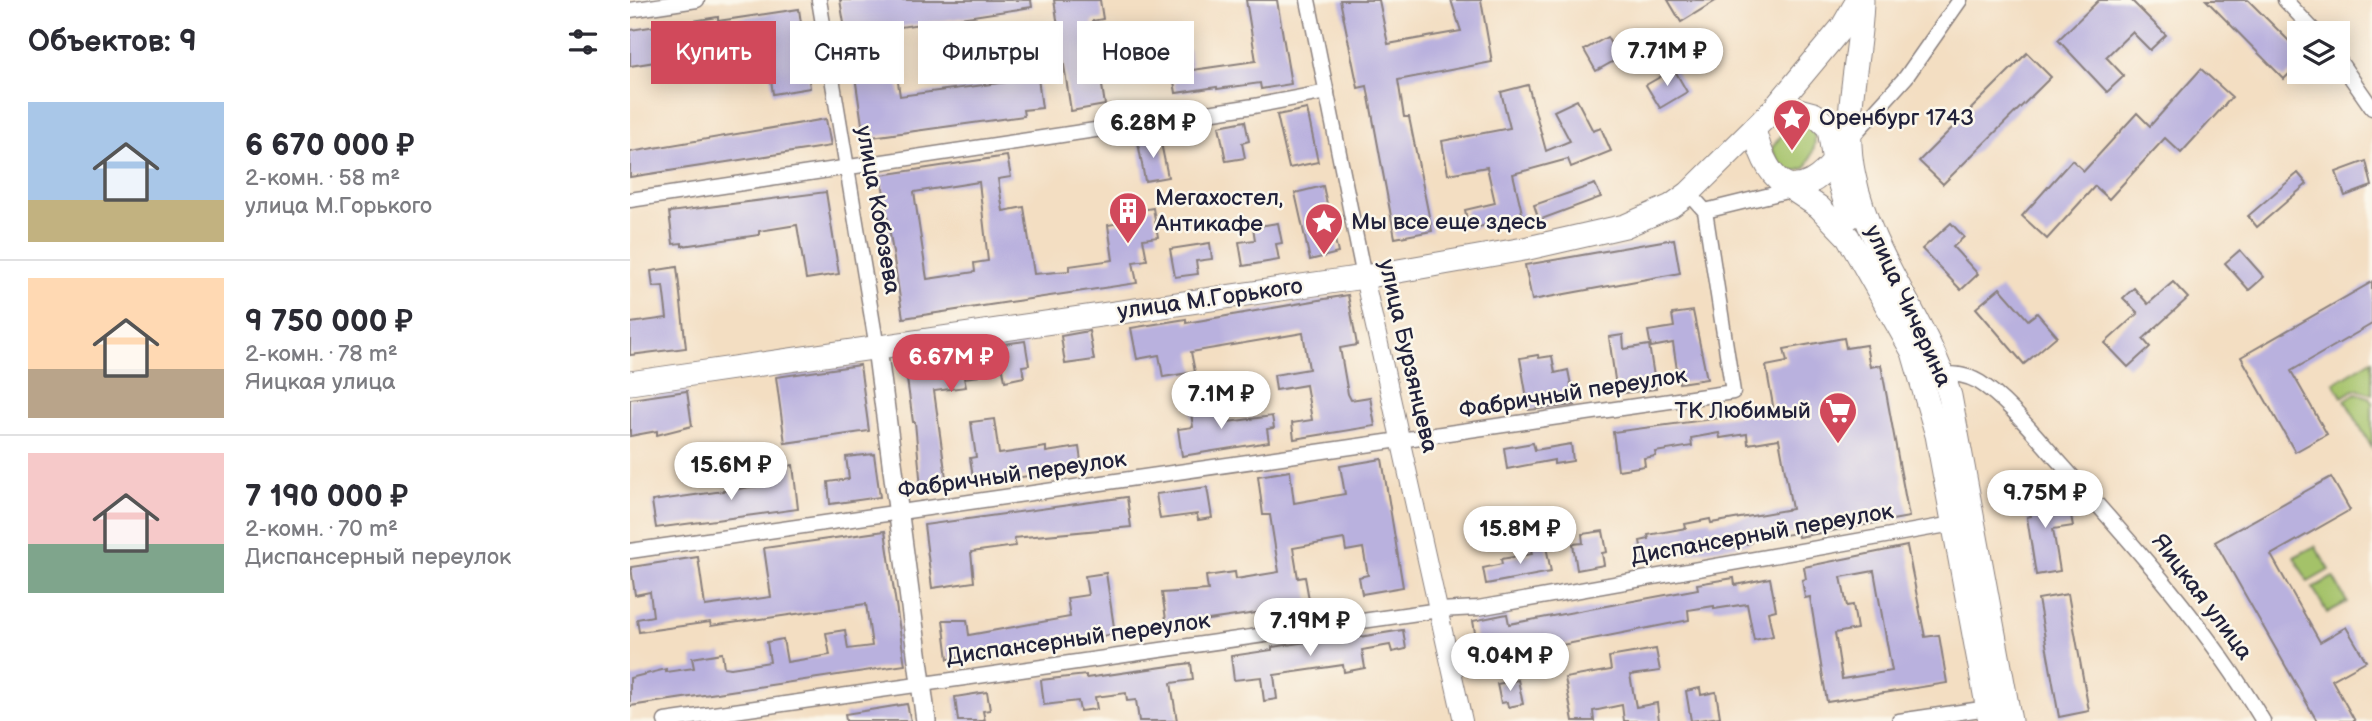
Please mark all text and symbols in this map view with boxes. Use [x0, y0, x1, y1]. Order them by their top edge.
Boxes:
chip: Купить [651, 21, 776, 84]
chip: Снять [790, 21, 904, 84]
chip: Фильтры [918, 21, 1063, 84]
chip: Новое [1077, 21, 1194, 84]
map controls [2287, 21, 2350, 84]
button: layers [2287, 21, 2350, 84]
icon: filters [564, 23, 602, 61]
text: Объектов: 9 [28, 24, 197, 60]
pin: 7.71M ₽ [1602, 28, 1732, 88]
text: 7.71M ₽ [1627, 37, 1707, 65]
place icon: Оренбург 1743 [1771, 97, 1813, 152]
pin: 6.28M ₽ [1088, 100, 1218, 160]
place label: Оренбург 1743 [1819, 104, 1974, 132]
text: 6.28M ₽ [1110, 109, 1196, 137]
street label: улица Кобозева [849, 124, 907, 297]
text: 6 670 000 ₽ [245, 128, 414, 164]
icon: home [84, 130, 168, 214]
text: 2-комн. · 58 m² [245, 164, 400, 192]
place label: Мегахостел, Антикафе [1154, 184, 1283, 238]
building icon: Мегахостел, Антикафе [1107, 190, 1149, 245]
text: улица М.Горького [245, 192, 432, 220]
place icon: Мы все еще здесь [1303, 201, 1345, 256]
place label: Мы все еще здесь [1351, 208, 1547, 236]
street label: улица Чичерина [1858, 221, 1958, 392]
street label: улица Бурзянцева [1372, 256, 1444, 456]
street label: улица М.Горького [1116, 272, 1304, 326]
text: 9 750 000 ₽ [245, 304, 413, 340]
icon: home [84, 306, 168, 390]
pin: 6.67M ₽ [886, 334, 1016, 394]
text: 2-комн. · 78 m² [245, 340, 398, 368]
text: 6.67M ₽ [908, 343, 994, 371]
street label: Фабричный переулок [1457, 361, 1690, 425]
text: Яицкая улица [245, 368, 396, 396]
pin: 7.1M ₽ [1164, 372, 1278, 431]
text: 7.1M ₽ [1188, 380, 1254, 408]
supermarket icon: ТК Любимый [1817, 390, 1859, 445]
place label: ТК Любимый [1675, 397, 1811, 425]
pin: 15.6M ₽ [666, 442, 796, 502]
street label: Фабричный переулок [896, 445, 1129, 505]
text: 15.6M ₽ [690, 451, 772, 479]
pin: 9.75M ₽ [1980, 470, 2110, 530]
text: 7 190 000 ₽ [245, 479, 408, 515]
text: 9.75M ₽ [2003, 479, 2087, 507]
icon: home [84, 481, 168, 565]
street label: Диспансерный переулок [1629, 497, 1896, 571]
pin: 15.8M ₽ [1455, 506, 1585, 566]
text: 2-комн. · 70 m² [245, 515, 398, 543]
text: 15.8M ₽ [1479, 515, 1561, 543]
street label: Яицкая улица [2146, 528, 2259, 666]
text: Диспансерный переулок [245, 543, 511, 571]
pin: 7.19M ₽ [1245, 598, 1375, 658]
street label: Диспансерный переулок [944, 607, 1212, 671]
text: 7.19M ₽ [1270, 607, 1350, 635]
pin: 9.04M ₽ [1445, 634, 1575, 693]
text: 9.04M ₽ [1467, 642, 1553, 670]

